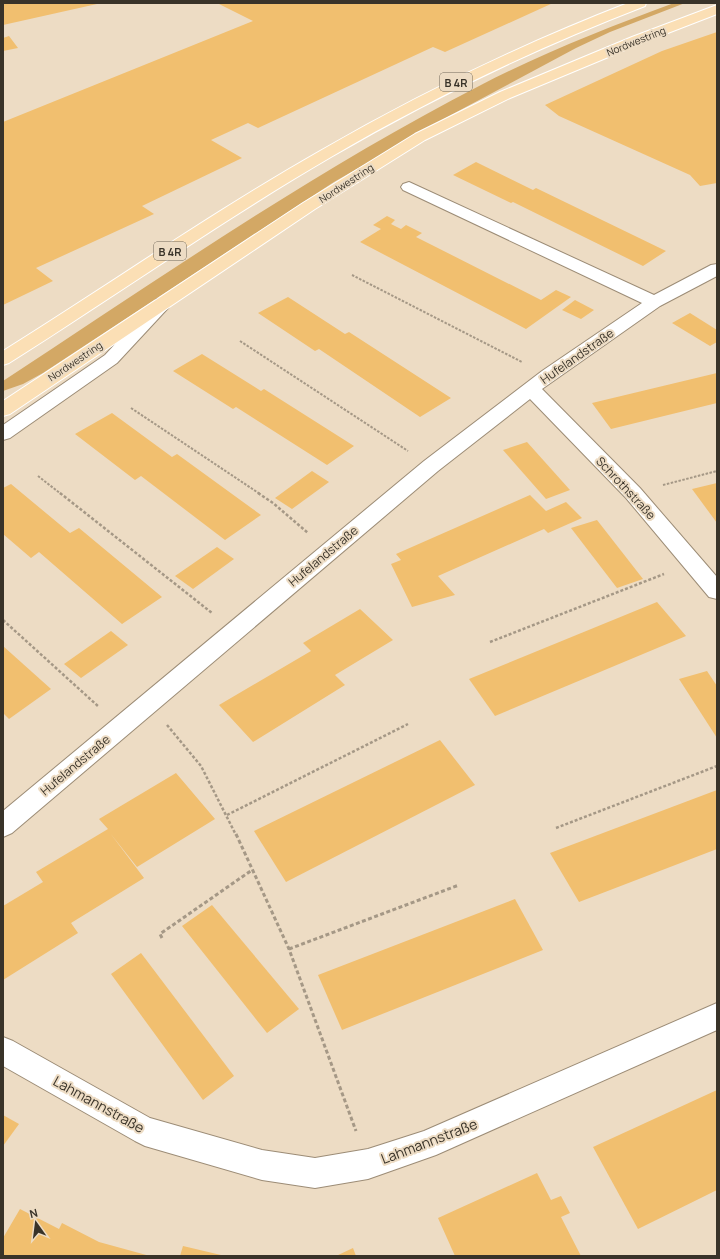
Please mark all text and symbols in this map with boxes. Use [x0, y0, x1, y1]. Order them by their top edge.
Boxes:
street label: Nordwestring [604, 23, 668, 59]
road number: B 4R [440, 73, 472, 91]
street label: Nordwestring [316, 160, 376, 206]
road number: B 4R [154, 242, 186, 260]
street label: Hufelandstraße [537, 324, 617, 388]
street label: Nordwestring [45, 338, 105, 384]
street label: Schrothstraße [592, 453, 660, 523]
street label: Hufelandstraße [285, 522, 361, 590]
street label: Hufelandstraße [37, 731, 113, 799]
street label: Lahmannstraße [50, 1071, 148, 1137]
street label: Lahmannstraße [378, 1114, 480, 1168]
north arrow [16, 1203, 56, 1243]
text: N [28, 1205, 39, 1221]

